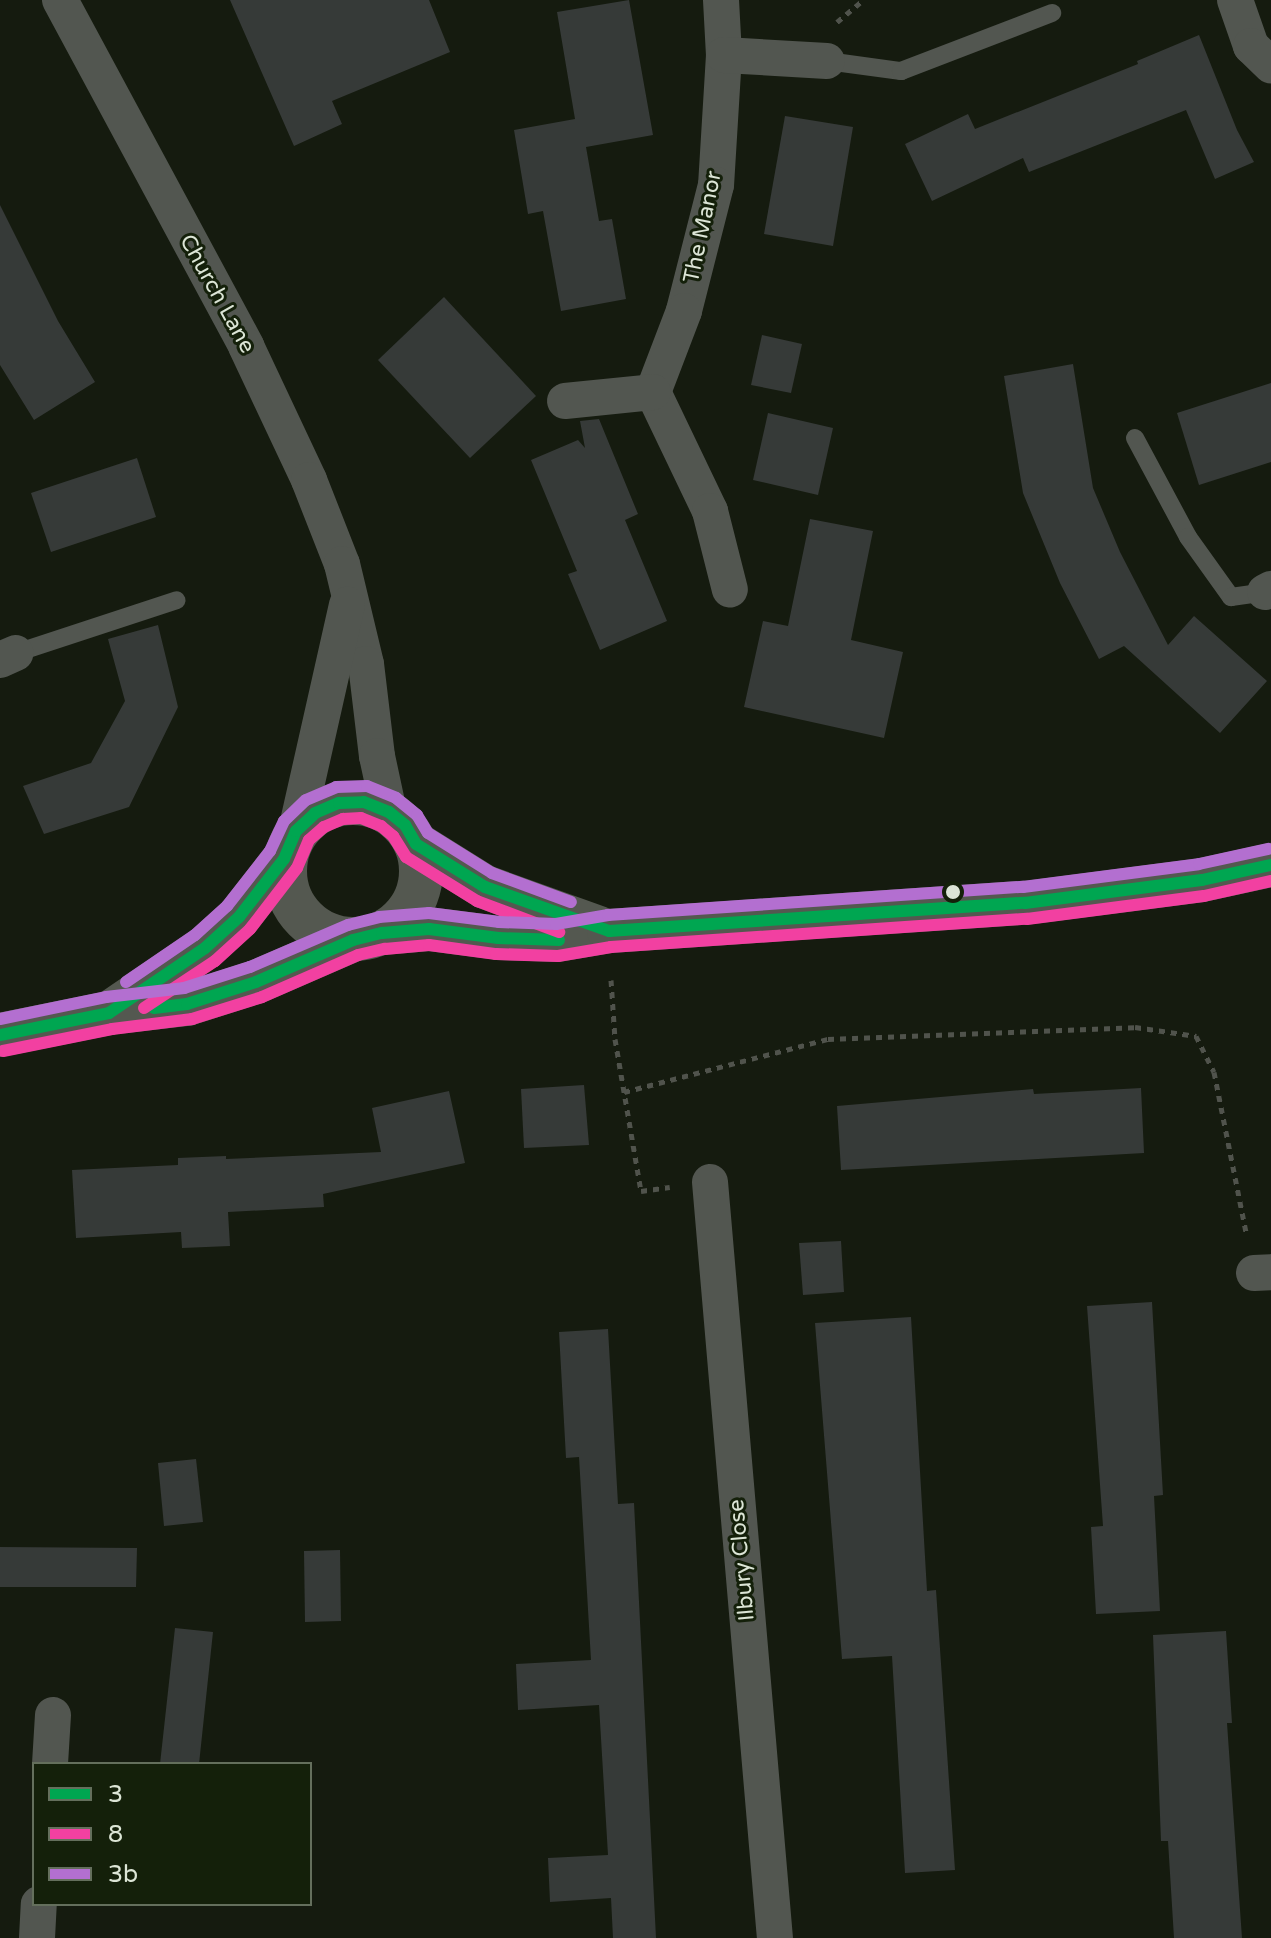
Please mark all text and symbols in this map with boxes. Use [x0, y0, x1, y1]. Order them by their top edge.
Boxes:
street label: The Manor [678, 169, 728, 285]
street label: Church Lane [174, 230, 260, 358]
unlabelled marker [945, 884, 961, 900]
street label: Ilbury Close [724, 1498, 760, 1622]
legend [32, 1762, 312, 1906]
text: 3 [108, 1780, 123, 1809]
text: 8 [108, 1820, 123, 1849]
text: 3b [108, 1860, 138, 1889]

